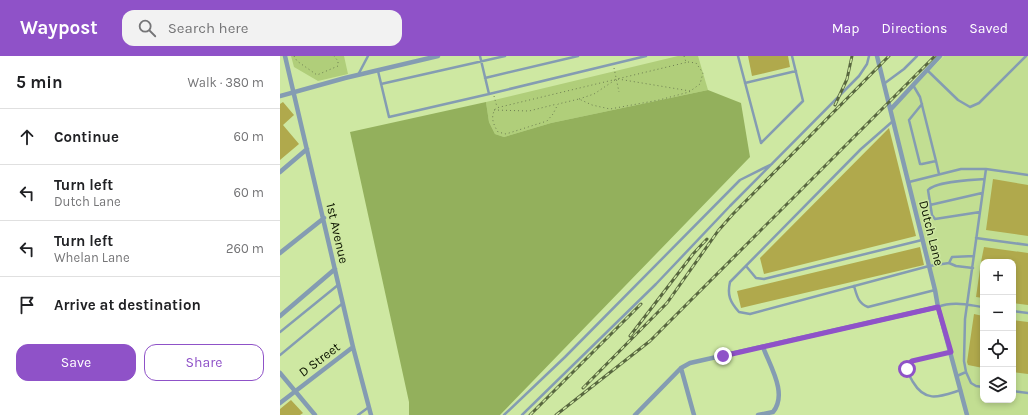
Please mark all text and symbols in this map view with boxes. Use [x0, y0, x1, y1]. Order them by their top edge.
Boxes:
search box [122, 10, 402, 46]
text: Waypost [20, 17, 98, 39]
icon: search [136, 17, 158, 39]
text: Search here [168, 19, 248, 37]
text: Map [832, 20, 860, 37]
text: Directions [882, 20, 947, 37]
text: Saved [969, 20, 1008, 37]
text: 5 min [16, 72, 63, 92]
text: Walk · 380 m [188, 75, 264, 90]
icon: ahead [16, 126, 38, 148]
text: Continue [54, 128, 119, 146]
text: 60 m [234, 129, 264, 144]
text: Turn left [54, 176, 113, 194]
icon: left [16, 182, 38, 204]
text: 60 m [234, 185, 264, 200]
text: Dutch Lane [54, 194, 121, 209]
street label: Dutch Lane [916, 199, 947, 268]
street label: 1st Avenue [323, 201, 352, 265]
text: Turn left [54, 232, 113, 250]
icon: left [16, 238, 38, 260]
text: 260 m [226, 241, 264, 256]
text: Whelan Lane [54, 250, 130, 265]
map controls [980, 259, 1016, 403]
button: + [980, 259, 1016, 295]
icon: arrive [16, 294, 38, 316]
button: − [980, 295, 1016, 331]
text: Arrive at destination [54, 296, 201, 314]
button: locate [980, 331, 1016, 367]
street label: D Street [296, 339, 343, 380]
button: Save [16, 344, 136, 381]
button: Share [144, 344, 264, 381]
route end [714, 347, 732, 365]
route start [898, 360, 916, 378]
button: layers [980, 367, 1016, 403]

